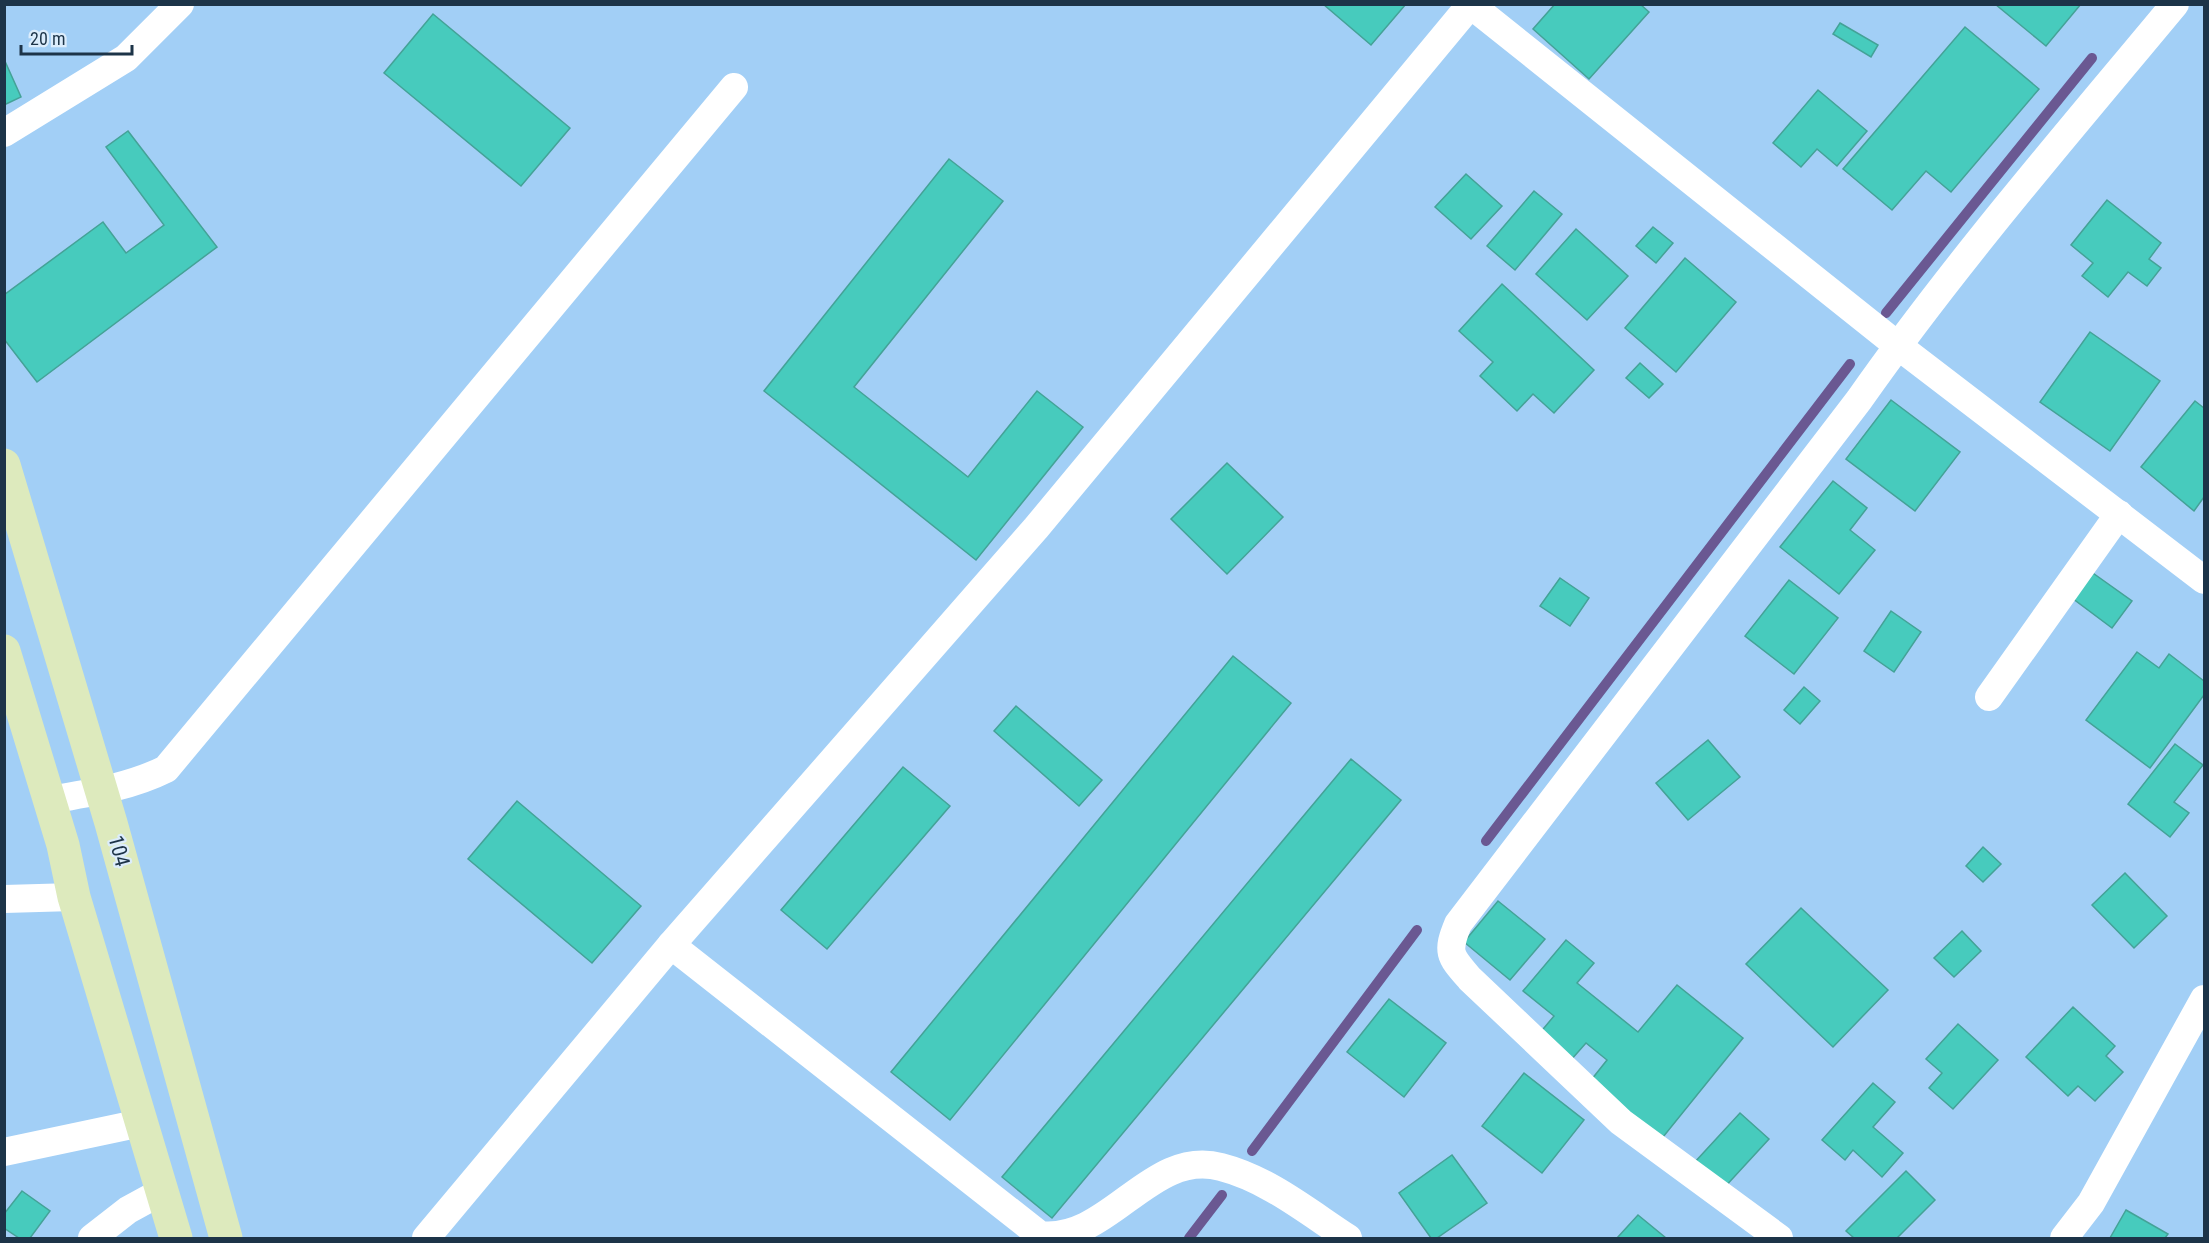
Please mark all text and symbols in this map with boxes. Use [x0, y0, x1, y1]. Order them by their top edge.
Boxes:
scale bar [21, 18, 132, 56]
text: 20 m [30, 28, 65, 49]
street label: 104 [103, 833, 135, 869]

